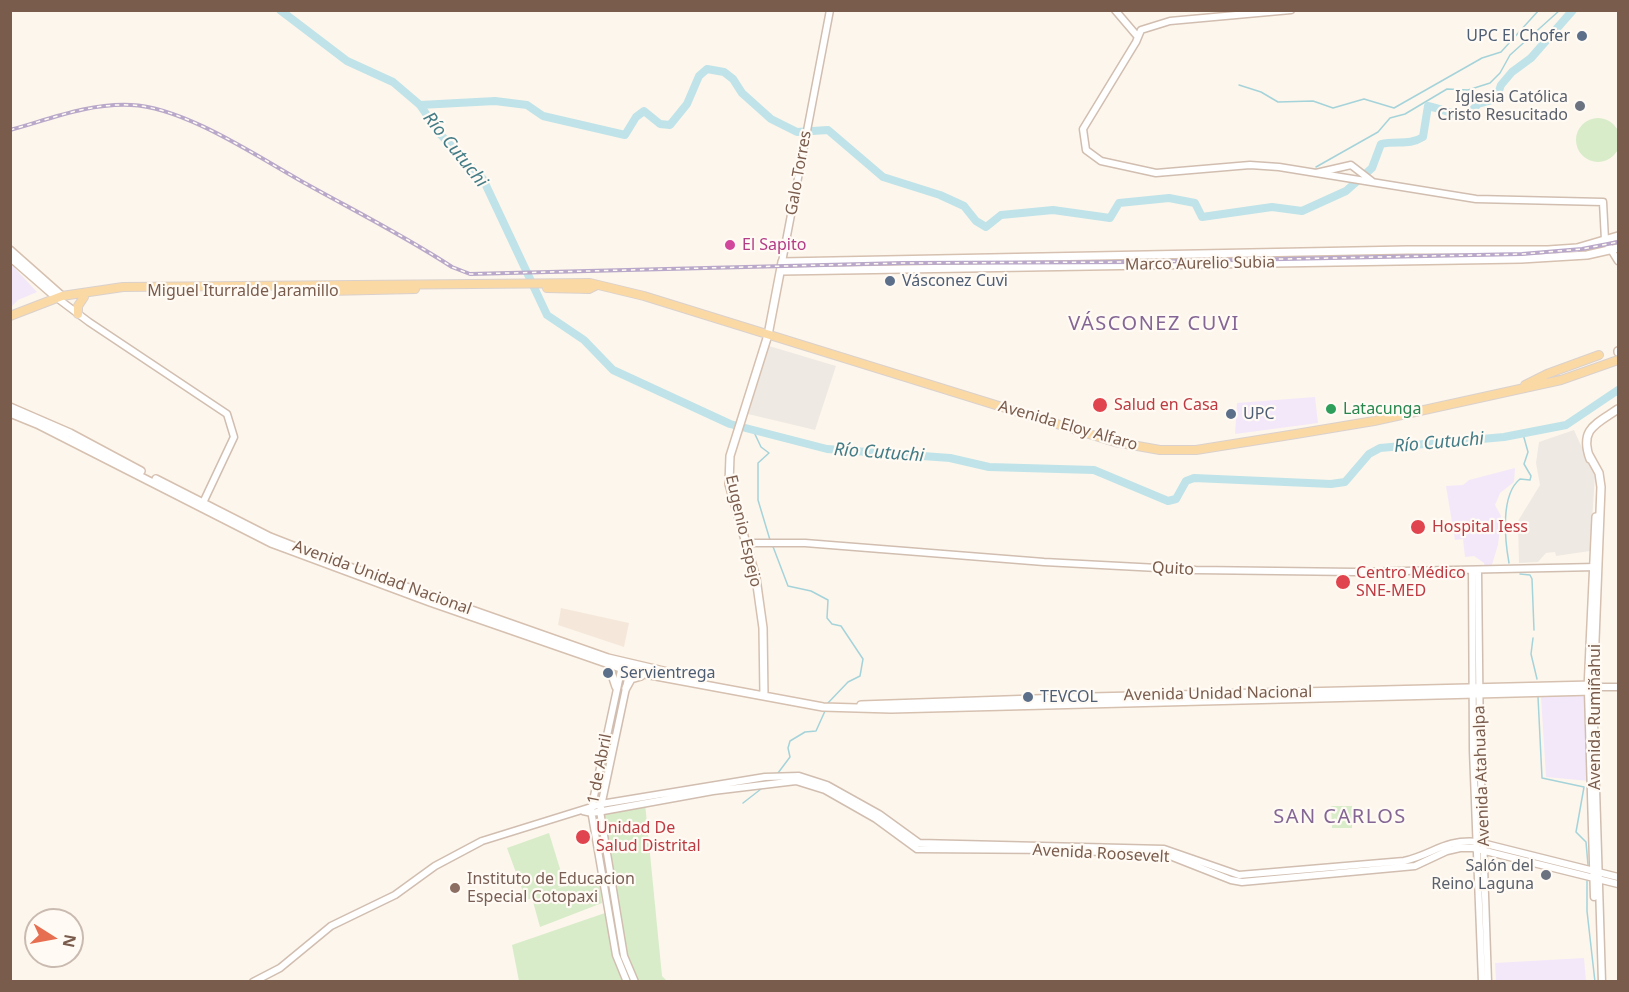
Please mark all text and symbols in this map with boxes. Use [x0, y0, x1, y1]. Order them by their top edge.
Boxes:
place label: UPC El Chofer [1466, 26, 1570, 46]
marker: UPC El Chofer [1575, 29, 1589, 43]
place label: Iglesia Católica Cristo Resucitado [1437, 87, 1568, 125]
marker: Iglesia Católica Cristo Resucitado [1573, 99, 1587, 113]
water label: Río Cutuchi [418, 108, 492, 192]
street label: Galo Torres [782, 129, 816, 217]
place label: El Sapito [742, 235, 806, 255]
marker: El Sapito [723, 238, 737, 252]
street label: Marco Aurelio Subia [1125, 253, 1275, 275]
place label: Vásconez Cuvi [902, 271, 1008, 291]
marker: Vásconez Cuvi [883, 274, 897, 288]
street label: Miguel Iturralde Jaramillo [147, 281, 339, 301]
district label: VÁSCONEZ CUVI [1068, 312, 1240, 336]
place label: Salud en Casa [1114, 395, 1219, 415]
marker: Salud en Casa [1091, 396, 1109, 414]
street label: Avenida Eloy Alfaro [996, 397, 1140, 455]
place label: Latacunga [1343, 399, 1421, 419]
marker: Latacunga [1324, 402, 1338, 416]
place label: UPC [1243, 404, 1274, 424]
marker: UPC [1224, 407, 1238, 421]
water label: Río Cutuchi [1393, 428, 1485, 458]
water label: Río Cutuchi [833, 439, 925, 467]
street label: Eugenio Espejo [721, 473, 765, 589]
place label: Hospital Iess [1432, 517, 1528, 537]
marker: Hospital Iess [1409, 518, 1427, 536]
street label: Avenida Unidad Nacional [290, 537, 474, 619]
street label: Quito [1152, 558, 1194, 580]
place label: Centro Médico SNE-MED [1356, 563, 1466, 601]
marker: Centro Médico SNE-MED [1334, 573, 1352, 591]
street label: Avenida Rumiñahui [1585, 644, 1605, 790]
place label: Servientrega [620, 663, 715, 683]
marker: Servientrega [601, 666, 615, 680]
street label: Avenida Unidad Nacional [1124, 683, 1312, 705]
place label: TEVCOL [1040, 687, 1098, 707]
marker: TEVCOL [1021, 690, 1035, 704]
street label: Avenida Atahualpa [1470, 705, 1494, 847]
street label: 1 de Abril [584, 732, 616, 806]
district label: SAN CARLOS [1273, 805, 1407, 829]
place label: Unidad De Salud Distrital [596, 818, 701, 856]
marker: Unidad De Salud Distrital [574, 828, 592, 846]
street label: Avenida Roosevelt [1032, 841, 1170, 867]
place label: Salón del Reino Laguna [1431, 856, 1534, 894]
marker: Salón del Reino Laguna [1539, 868, 1553, 882]
place label: Instituto de Educacion Especial Cotopaxi [467, 869, 635, 907]
marker: Instituto de Educacion Especial Cotopaxi [448, 881, 462, 895]
north arrow [24, 908, 84, 968]
text: N [58, 933, 82, 950]

